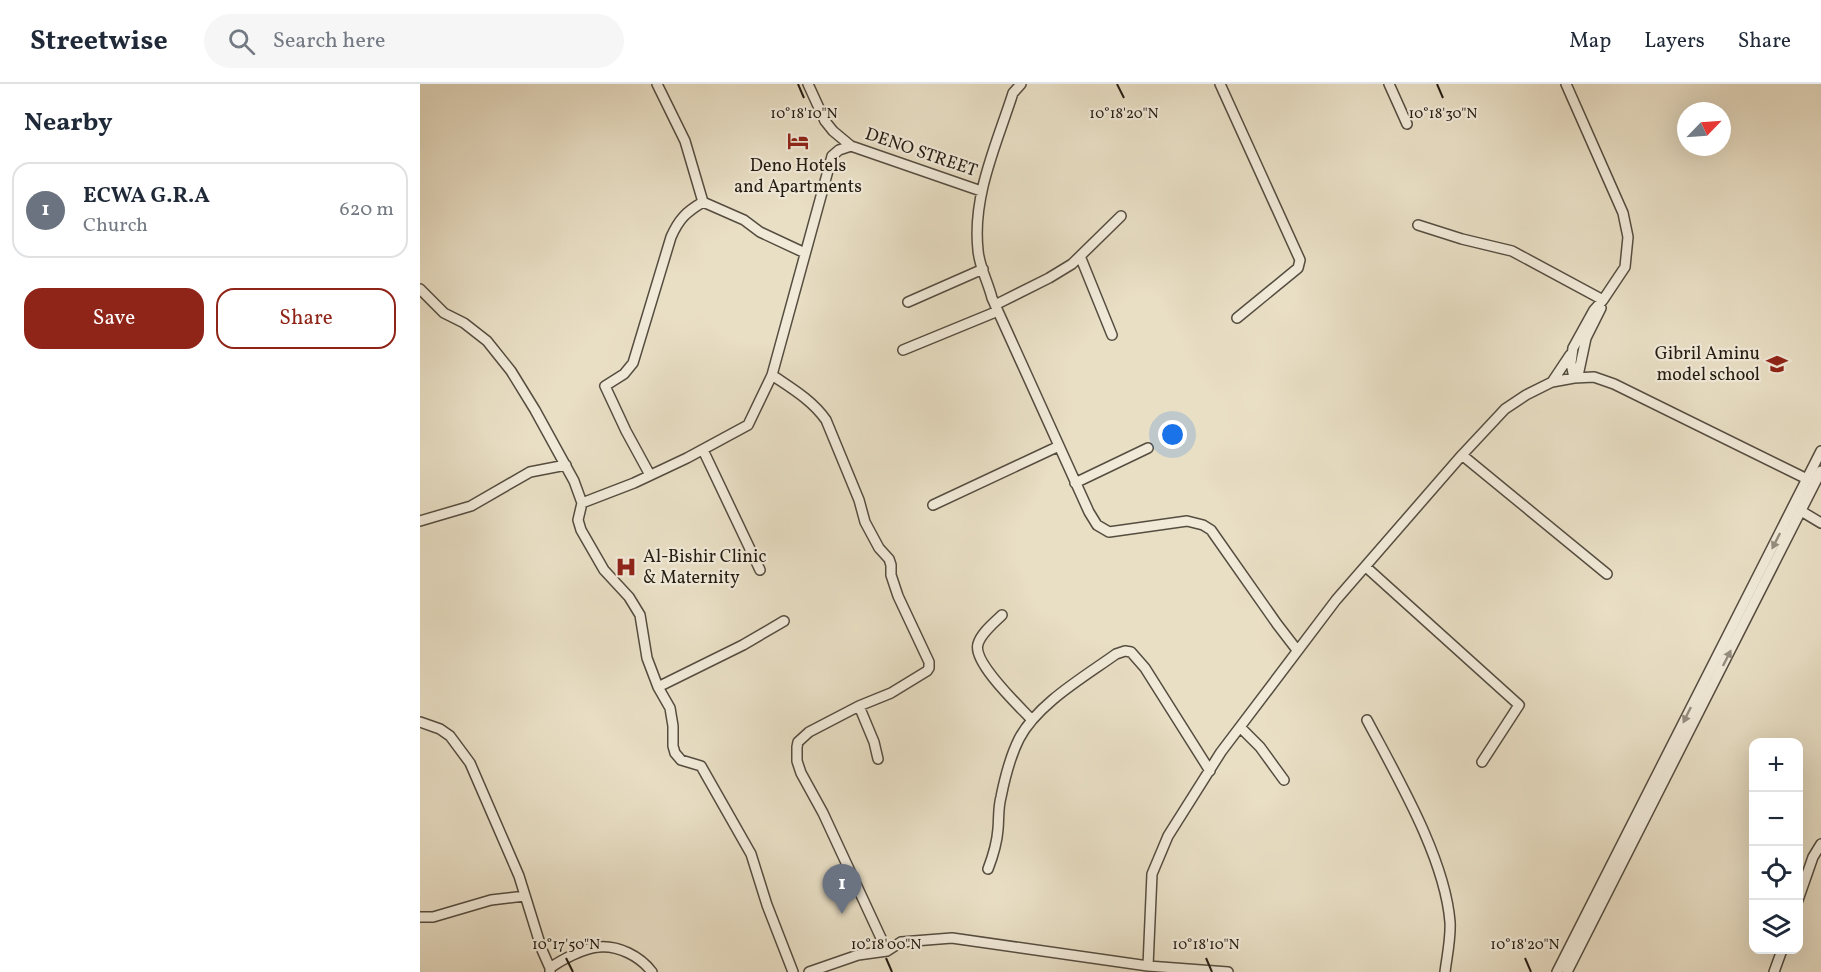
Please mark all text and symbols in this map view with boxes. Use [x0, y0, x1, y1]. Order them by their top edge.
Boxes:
search box [204, 14, 624, 68]
text: Streetwise [30, 22, 168, 61]
icon: search [225, 25, 258, 58]
text: Search here [273, 26, 385, 57]
text: Map [1569, 27, 1611, 56]
text: Layers [1644, 27, 1705, 56]
text: Share [1738, 27, 1791, 56]
north arrow [1677, 102, 1731, 156]
text: 10°18'10"N [770, 104, 838, 125]
text: 10°18'20"N [1089, 104, 1159, 125]
text: 10°18'30"N [1409, 104, 1477, 125]
text: Nearby [24, 105, 113, 141]
street label: DENO STREET [861, 122, 981, 184]
hotel icon: Deno Hotels and Apartments [786, 129, 810, 153]
place label: Deno Hotels and Apartments [734, 154, 862, 200]
text: ECWA G.R.A [83, 181, 210, 212]
text: 1 [41, 196, 50, 224]
text: 620 m [340, 196, 394, 224]
text: Church [83, 212, 148, 240]
button: Save [24, 288, 204, 349]
button: Share [216, 288, 396, 349]
place label: Gibril Aminu model school [1655, 342, 1760, 388]
school or university icon: Gibril Aminu model school [1765, 352, 1789, 376]
your location [1158, 420, 1187, 449]
one-way arrow [1771, 533, 1781, 550]
place label: Al-Bishir Clinic & Maternity [643, 545, 766, 591]
hospital icon: Al-Bishir Clinic & Maternity [614, 555, 638, 579]
one-way arrow [1722, 649, 1731, 666]
one-way arrow [1682, 706, 1692, 723]
map controls [1749, 738, 1803, 954]
button: + [1749, 738, 1803, 792]
button: − [1749, 792, 1803, 846]
button: locate [1749, 846, 1803, 900]
pin: 1 [822, 864, 862, 914]
button: layers [1749, 900, 1803, 954]
text: 10°17'50"N [532, 935, 600, 956]
text: 10°18'00"N [851, 935, 921, 956]
text: 10°18'10"N [1172, 935, 1240, 956]
text: 10°18'20"N [1490, 935, 1560, 956]

